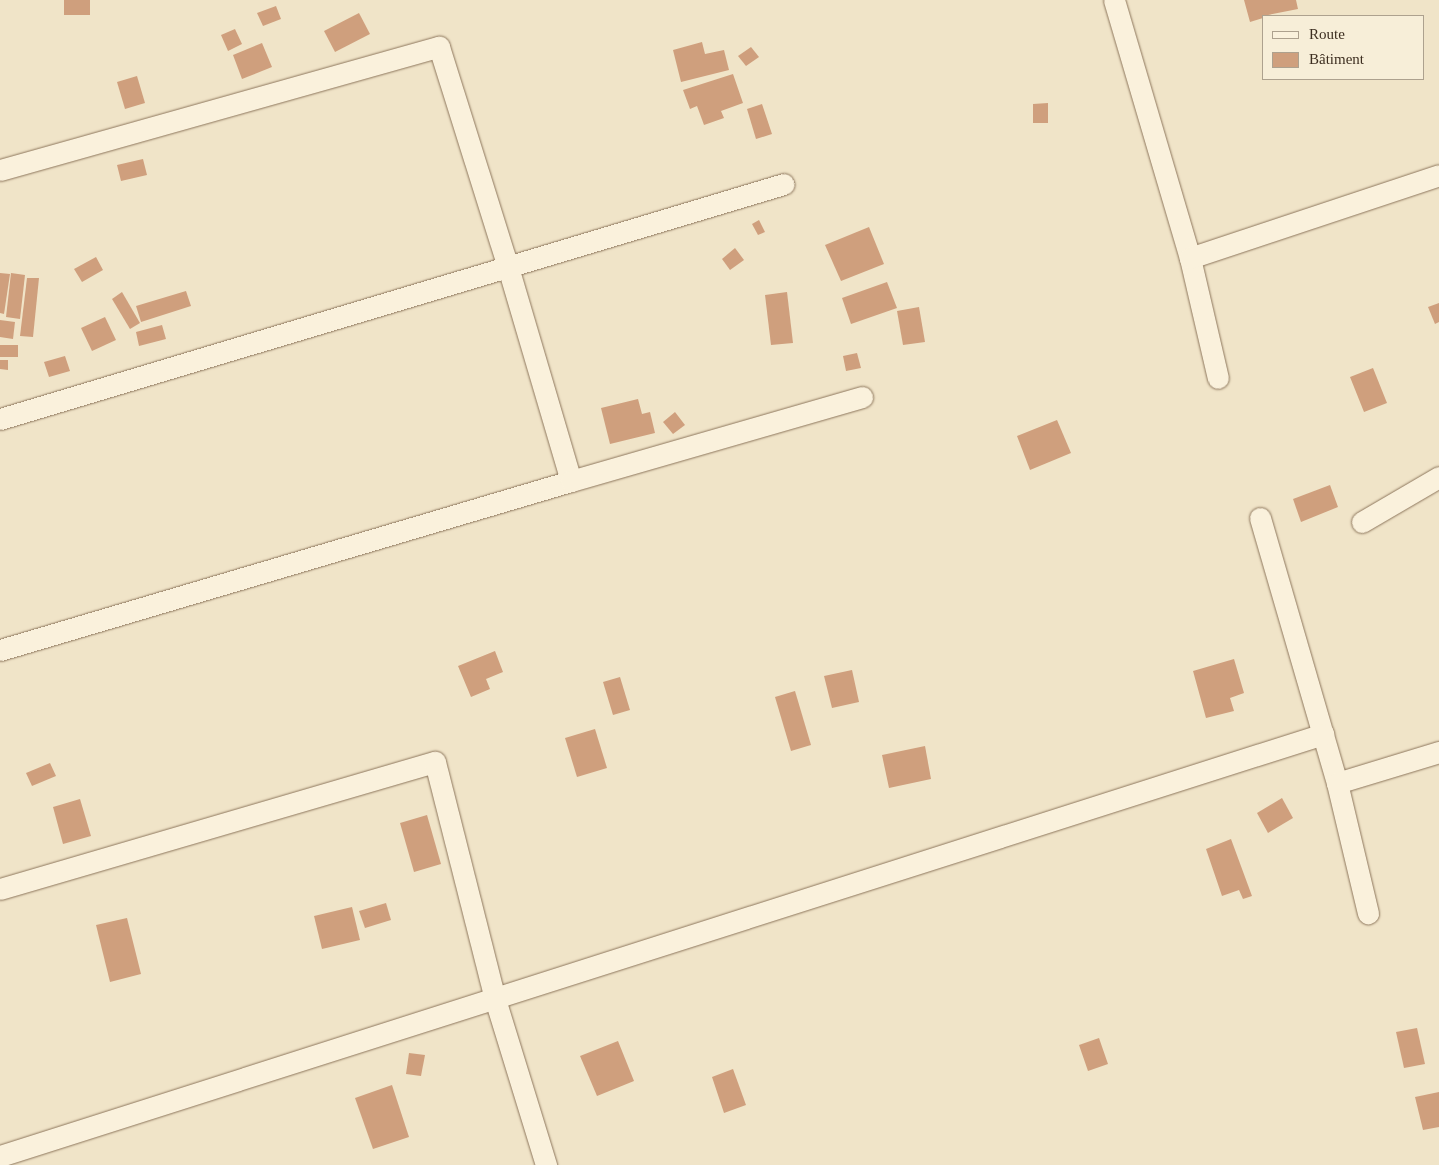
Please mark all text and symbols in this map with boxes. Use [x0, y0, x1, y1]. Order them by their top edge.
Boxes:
legend [1262, 15, 1424, 80]
text: Route [1309, 26, 1345, 42]
text: Bâtiment [1309, 51, 1364, 67]

